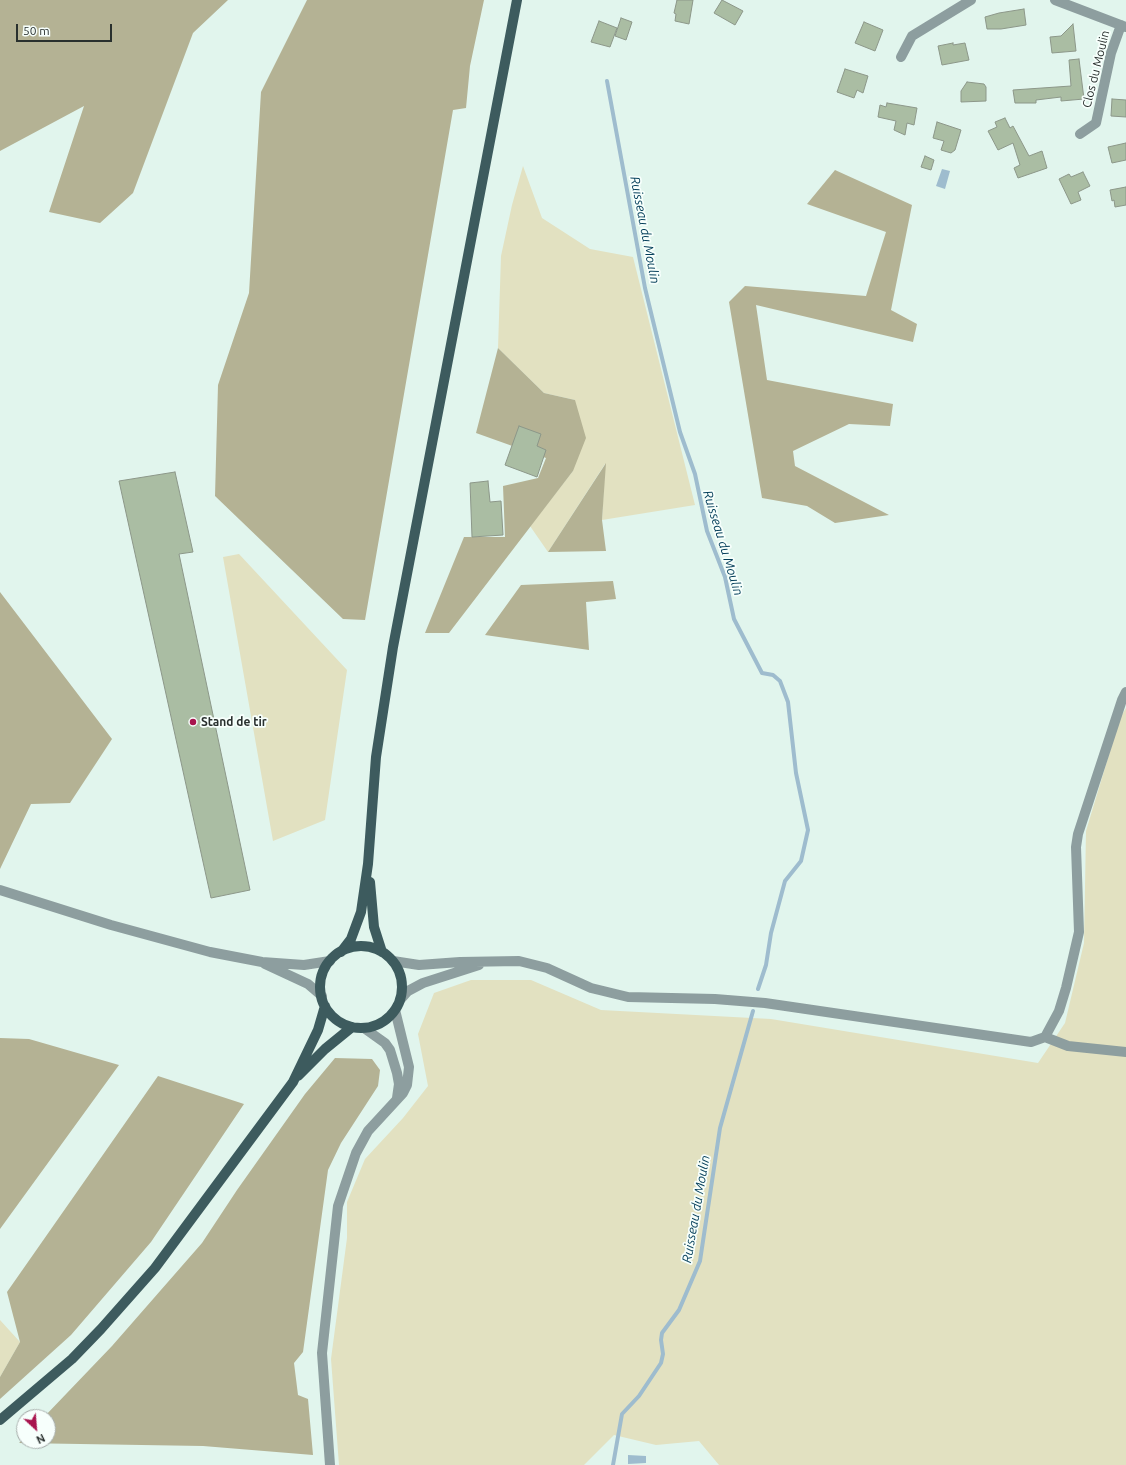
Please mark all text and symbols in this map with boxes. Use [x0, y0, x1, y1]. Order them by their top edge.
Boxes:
scale bar [18, 16, 114, 42]
text: 50 m [23, 24, 50, 37]
street label: Clos du Moulin [1079, 29, 1113, 109]
water label: Ruisseau du Moulin [627, 175, 663, 285]
water label: Ruisseau du Moulin [700, 489, 746, 597]
place label: Stand de tir [201, 715, 267, 729]
marker: Stand de tir [188, 717, 198, 727]
water label: Ruisseau du Moulin [679, 1154, 713, 1264]
north arrow [16, 1409, 56, 1449]
text: N [34, 1432, 47, 1446]

